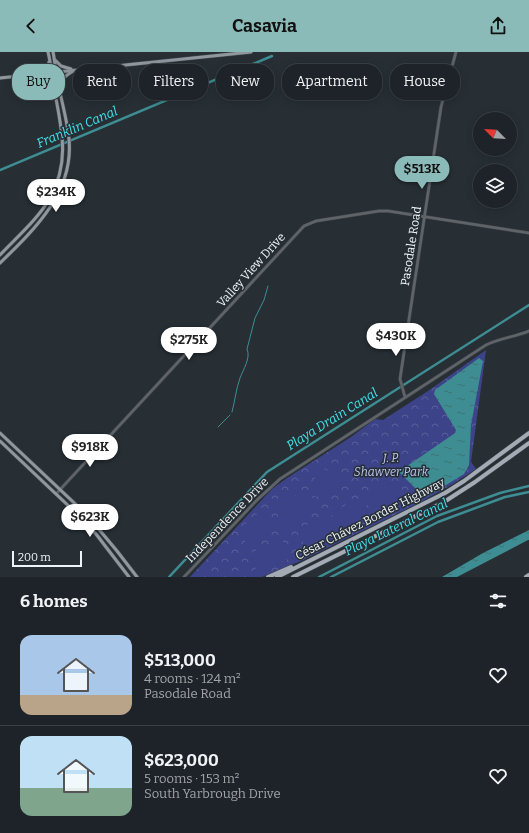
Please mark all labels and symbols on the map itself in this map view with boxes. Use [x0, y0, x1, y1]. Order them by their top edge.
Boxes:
water label: Franklin Canal [34, 103, 120, 151]
north arrow [473, 112, 517, 156]
pin: $513K [394, 156, 450, 190]
pin: $234K [28, 179, 84, 213]
street label: Pasodale Road [398, 205, 424, 287]
street label: Valley View Drive [214, 230, 288, 310]
pin: $430K [368, 323, 424, 357]
pin: $275K [161, 327, 217, 361]
water label: Playa Drain Canal [284, 385, 381, 453]
pin: $918K [62, 434, 118, 468]
park label: J. P. Shawver Park [354, 451, 429, 479]
street label: Independence Drive [183, 475, 271, 565]
street label: César Chávez Border Highway [293, 475, 448, 563]
water label: Playa Lateral Canal [342, 495, 450, 558]
pin: $623K [62, 504, 118, 538]
scale bar [12, 549, 82, 568]

